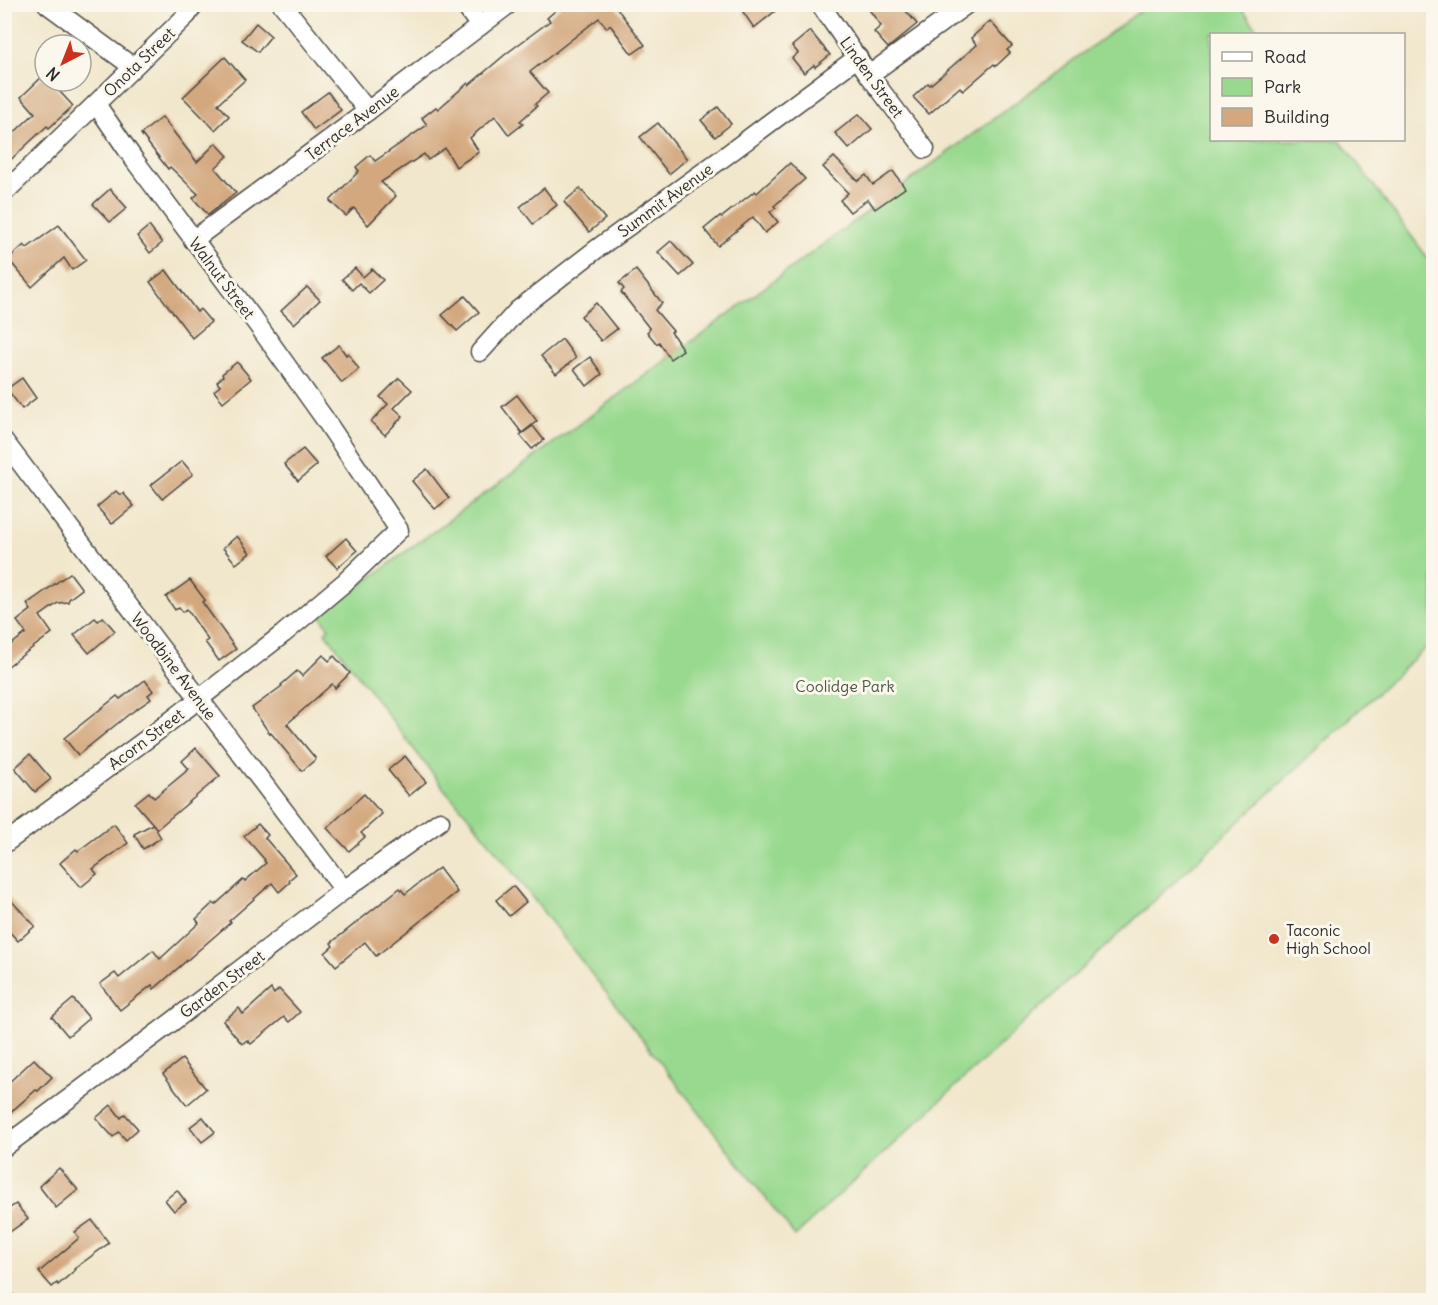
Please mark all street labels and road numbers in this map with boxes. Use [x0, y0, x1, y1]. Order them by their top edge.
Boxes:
street label: Onota Street [99, 23, 179, 101]
street label: Linden Street [836, 33, 908, 122]
street label: Terrace Avenue [301, 81, 403, 165]
street label: Summit Avenue [614, 159, 716, 241]
street label: Walnut Street [185, 233, 260, 323]
street label: Woodbine Avenue [127, 608, 221, 724]
street label: Acorn Street [104, 704, 188, 774]
street label: Garden Street [176, 945, 269, 1022]

